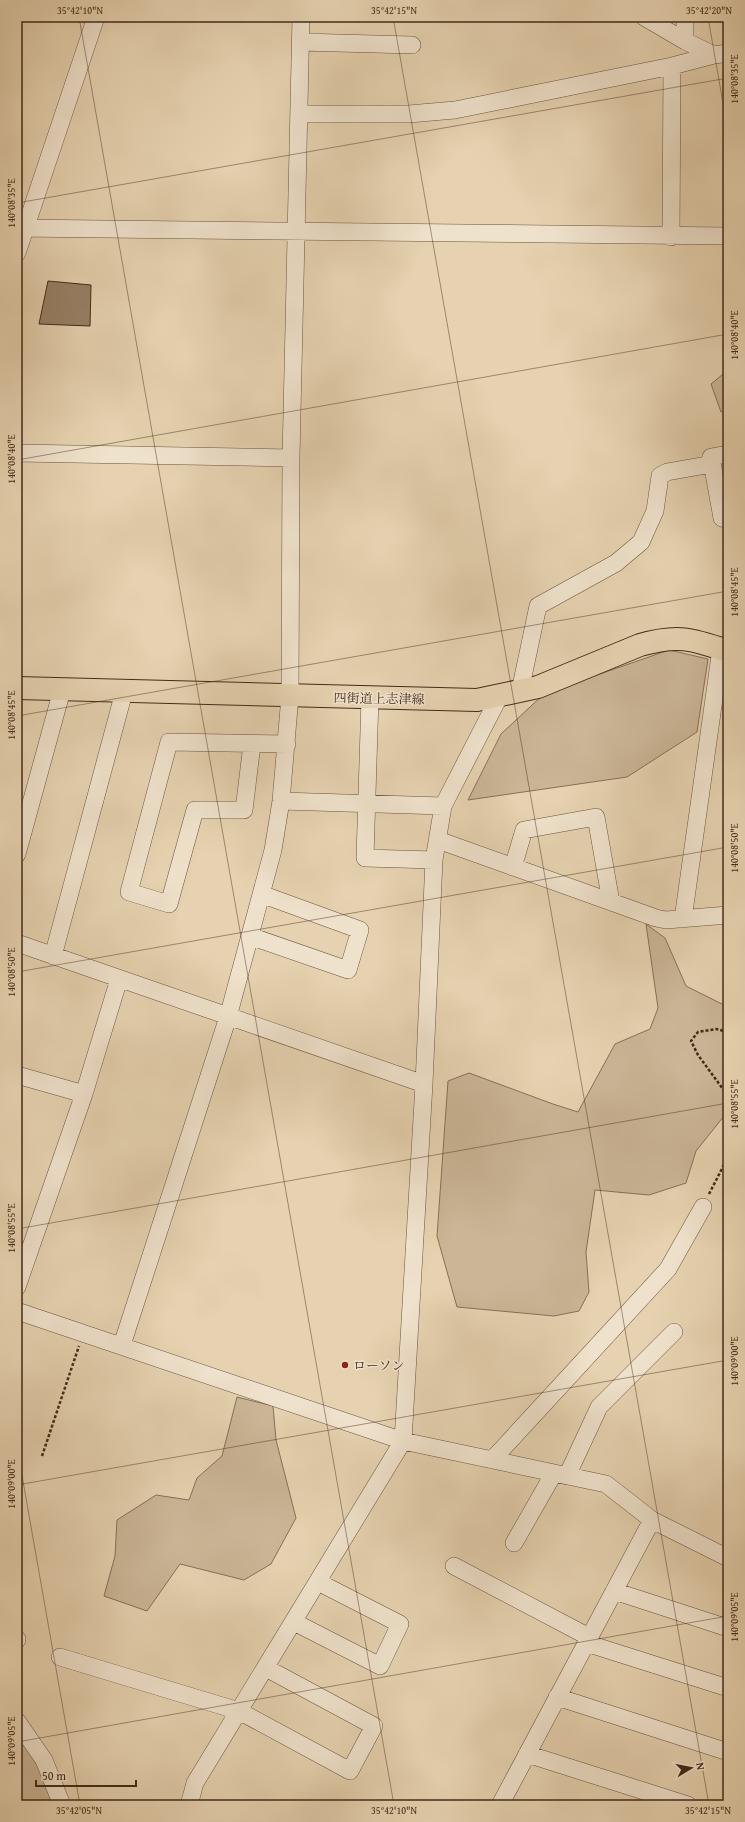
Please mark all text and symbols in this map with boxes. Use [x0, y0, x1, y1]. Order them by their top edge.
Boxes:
text: 35°42'10"N [57, 3, 103, 18]
text: 35°42'15"N [371, 3, 417, 18]
text: 35°42'20"N [686, 3, 732, 18]
text: 140°08'35"E [727, 54, 742, 104]
text: 140°08'35"E [4, 178, 19, 228]
text: 140°08'40"E [727, 310, 742, 360]
text: 140°08'40"E [4, 434, 19, 484]
text: 140°08'45"E [727, 567, 742, 617]
street label: 四街道上志津線 [333, 688, 425, 709]
text: 140°08'45"E [4, 690, 19, 740]
text: 140°08'50"E [727, 823, 742, 873]
text: 140°08'50"E [4, 947, 19, 997]
text: 140°08'55"E [727, 1079, 742, 1129]
text: 140°08'55"E [4, 1203, 19, 1253]
text: 140°09'00"E [727, 1336, 742, 1386]
place label: ローソン [353, 1356, 404, 1375]
marker: ローソン [340, 1360, 350, 1370]
text: 140°09'00"E [4, 1459, 19, 1509]
text: 140°09'05"E [727, 1592, 742, 1642]
text: 140°09'05"E [4, 1716, 19, 1766]
north arrow [671, 1748, 711, 1788]
text: N [692, 1761, 709, 1772]
scale bar [36, 1762, 136, 1788]
text: 50 m [42, 1767, 66, 1784]
text: 35°42'05"N [56, 1803, 102, 1818]
text: 35°42'10"N [371, 1803, 417, 1818]
text: 35°42'15"N [685, 1803, 731, 1818]

